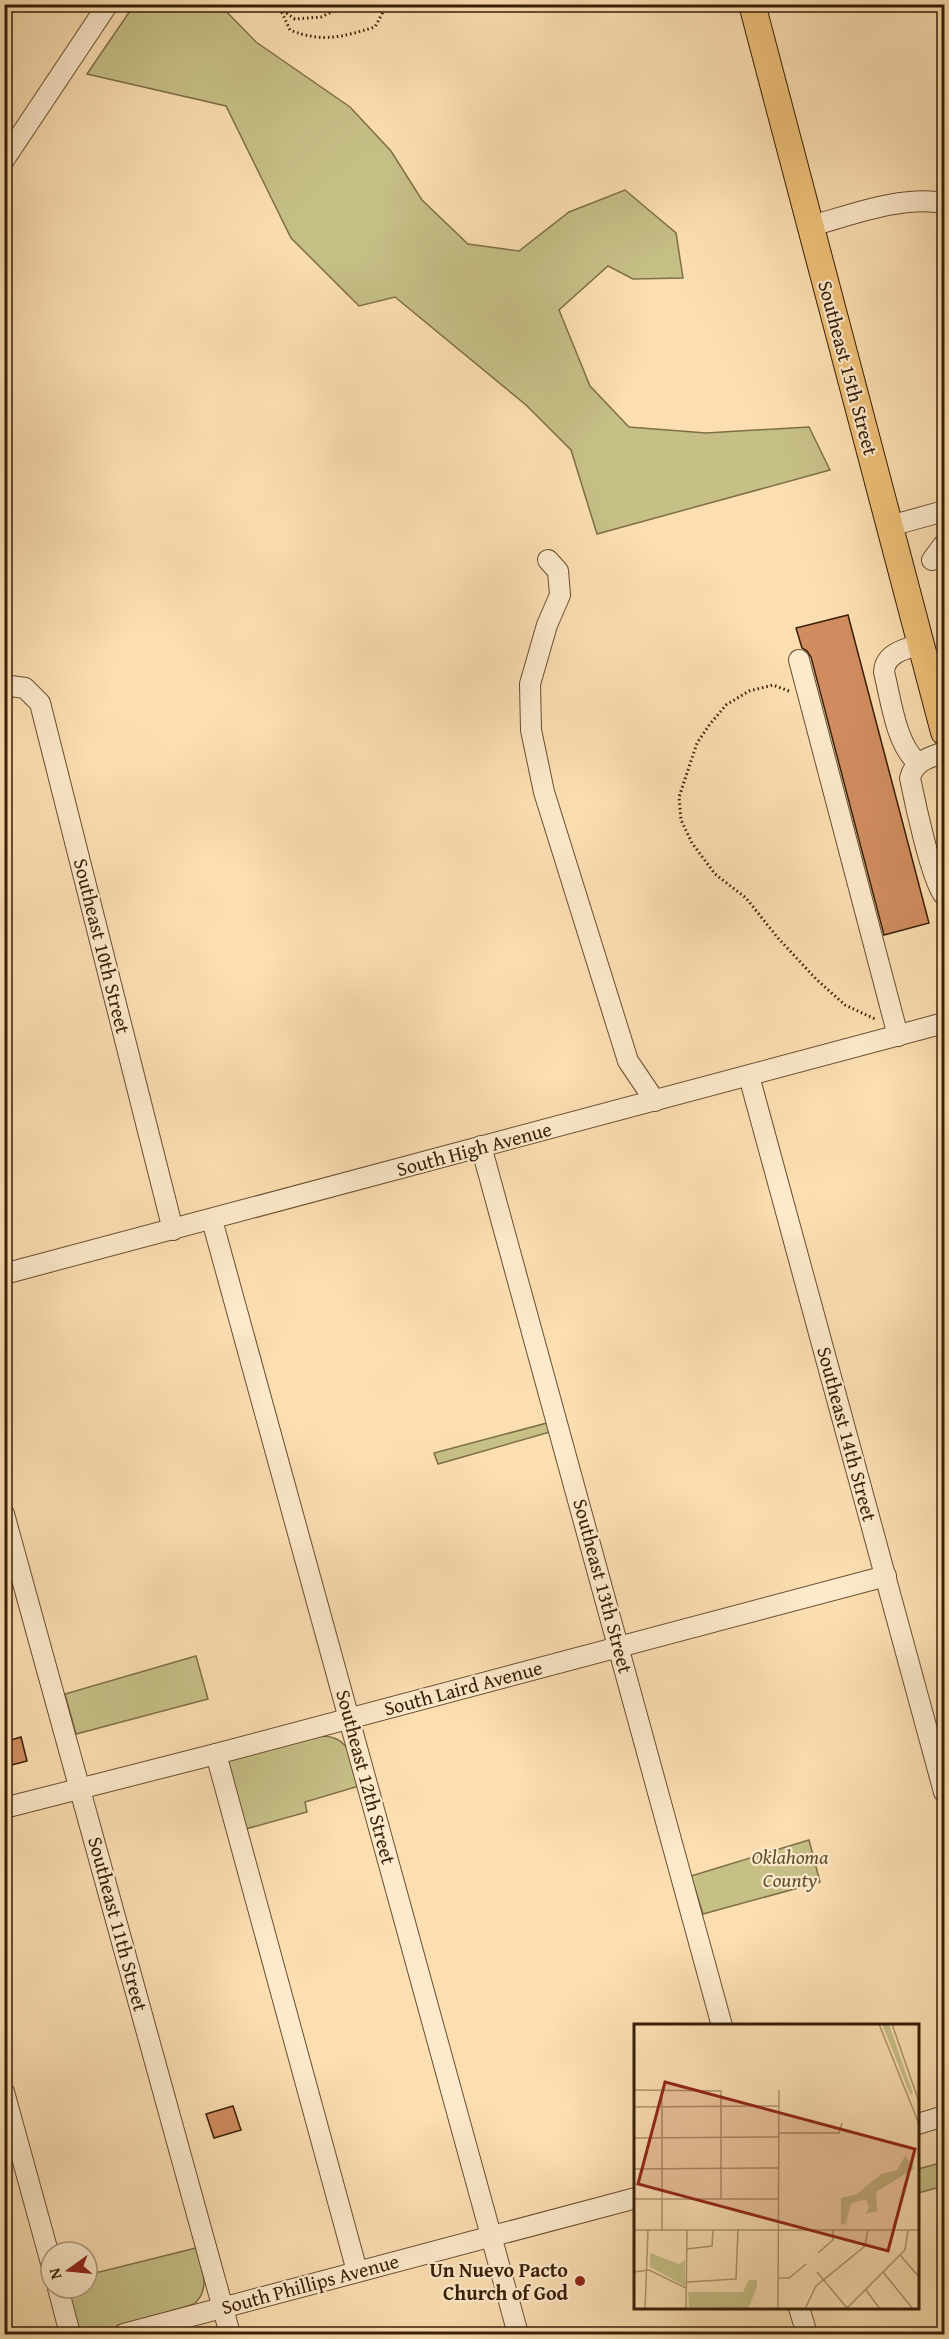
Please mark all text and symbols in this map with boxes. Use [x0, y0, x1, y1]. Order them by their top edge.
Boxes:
street label: Southeast 15th Street [811, 277, 886, 458]
street label: Southeast 10th Street [67, 855, 138, 1037]
street label: South High Avenue [393, 1114, 555, 1183]
street label: Southeast 14th Street [810, 1343, 885, 1524]
street label: Southeast 13th Street [566, 1495, 641, 1676]
street label: South Laird Avenue [380, 1652, 545, 1723]
street label: Southeast 12th Street [329, 1686, 404, 1867]
street label: Southeast 11th Street [81, 1833, 156, 2014]
park label: Oklahoma County [752, 1842, 829, 1894]
inset map [634, 2024, 919, 2309]
north arrow [39, 2240, 99, 2300]
street label: South Phillips Avenue [218, 2246, 402, 2321]
place label: Un Nuevo Pacto Church of God [429, 2255, 569, 2307]
text: N [41, 2265, 67, 2282]
marker: Un Nuevo Pacto Church of God [573, 2274, 587, 2288]

